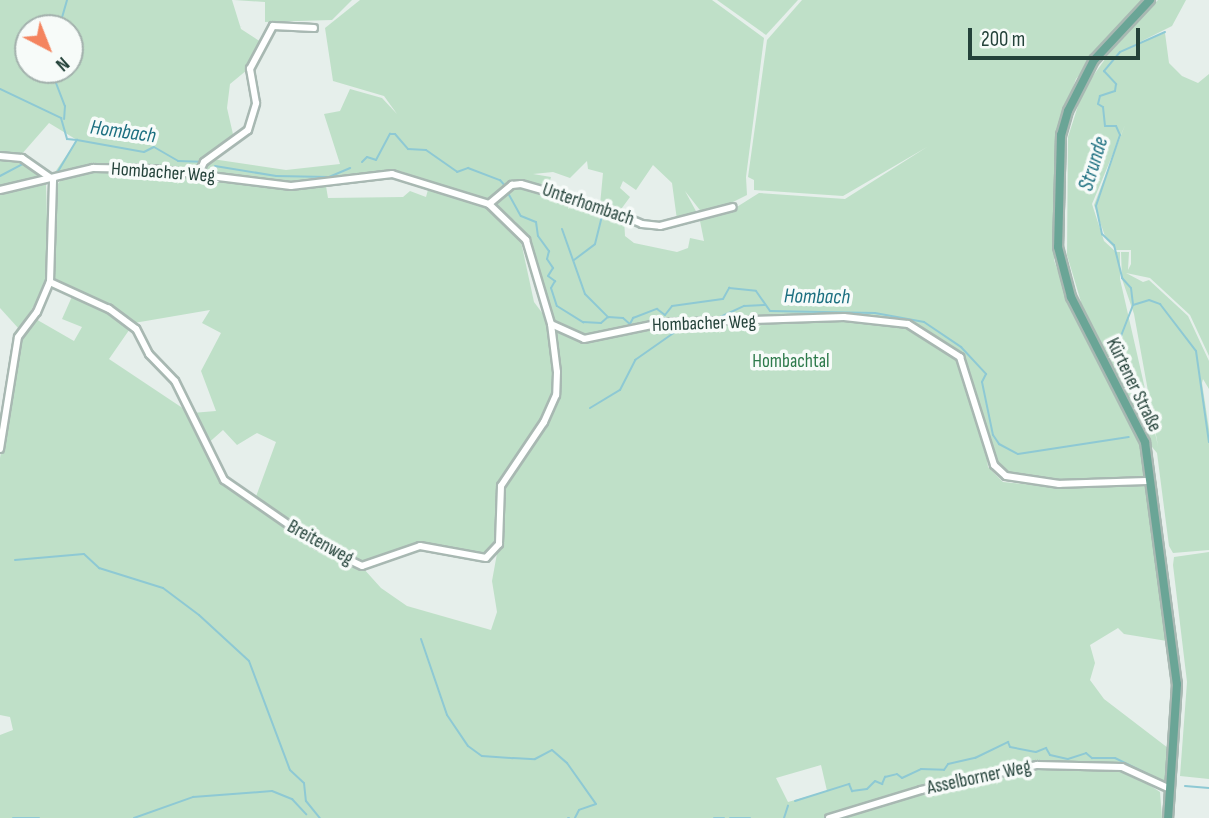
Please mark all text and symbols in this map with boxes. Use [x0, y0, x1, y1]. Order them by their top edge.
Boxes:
north arrow [14, 14, 84, 84]
scale bar [971, 14, 1142, 58]
text: 200 m [981, 27, 1025, 52]
text: N [51, 52, 74, 75]
water label: Hombach [88, 115, 158, 149]
water label: Strunde [1074, 134, 1114, 194]
street label: Hombacher Weg [110, 158, 216, 188]
street label: Unterhombach [539, 179, 637, 231]
water label: Hombach [784, 284, 850, 310]
street label: Hombacher Weg [652, 311, 756, 337]
street label: Kürtener Straße [1101, 334, 1165, 436]
park label: Hombachtal [752, 351, 830, 373]
street label: Breitenweg [283, 516, 357, 570]
street label: Asselborner Weg [925, 756, 1033, 800]

